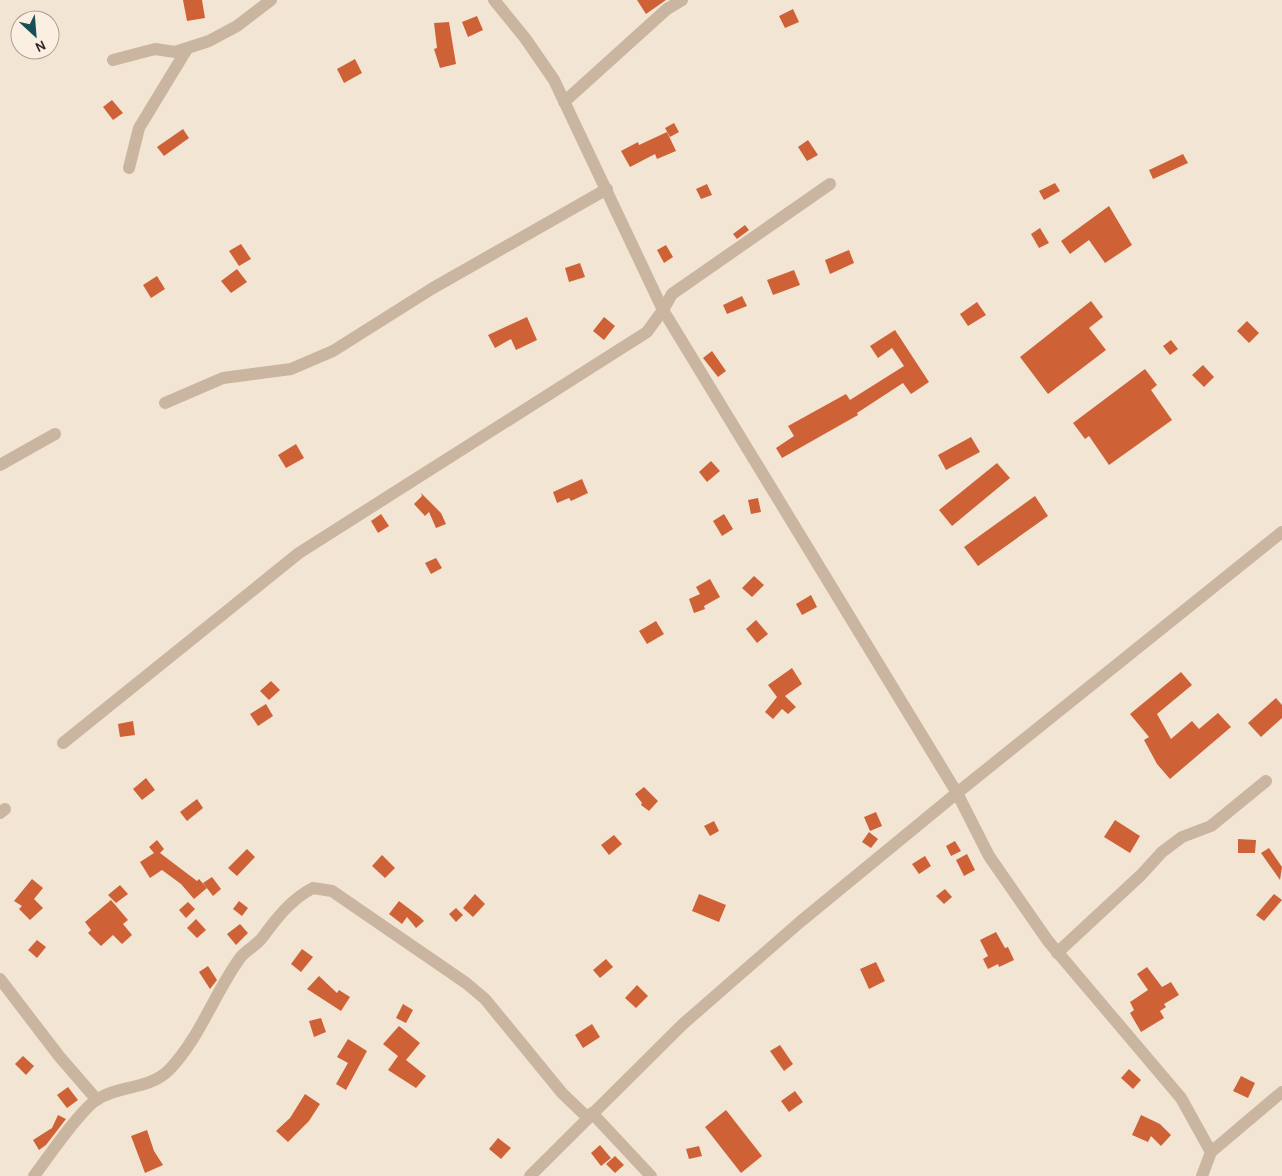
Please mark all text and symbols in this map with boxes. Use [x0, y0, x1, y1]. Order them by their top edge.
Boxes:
north arrow [10, 10, 60, 60]
text: N [32, 36, 49, 56]

